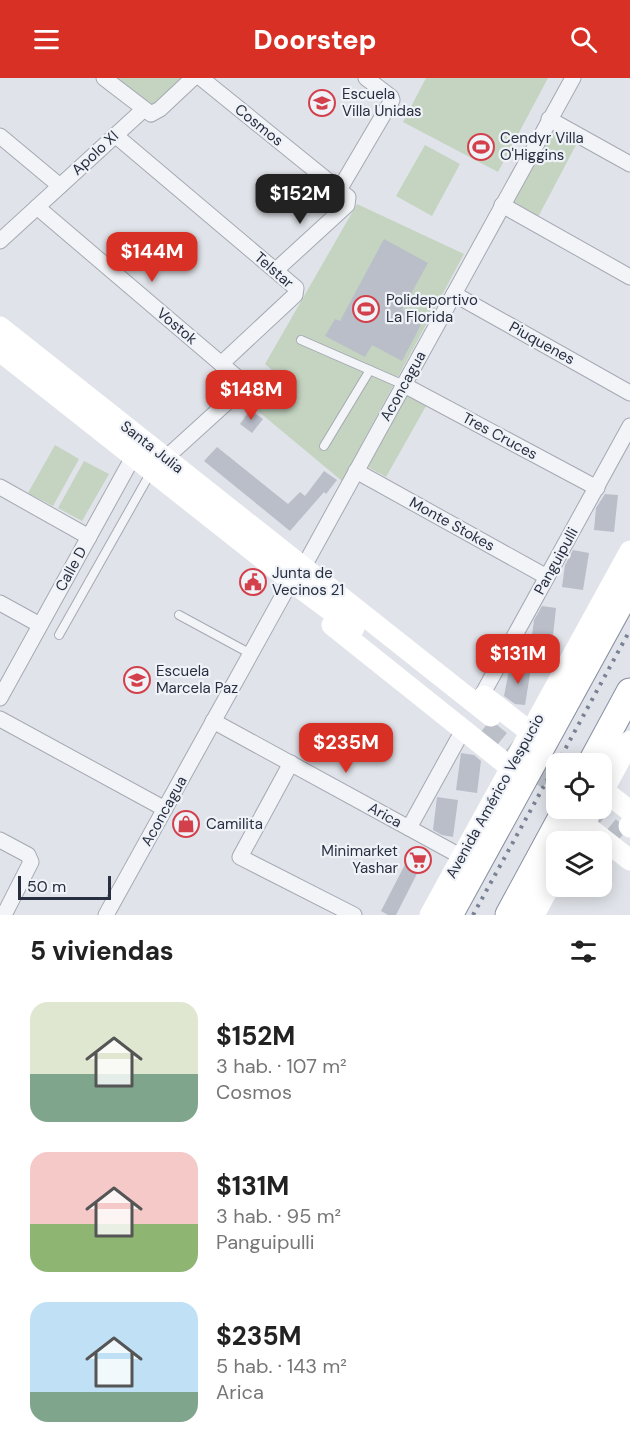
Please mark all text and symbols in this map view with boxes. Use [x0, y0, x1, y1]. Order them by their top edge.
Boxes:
text: Doorstep [254, 22, 376, 57]
icon: menu [30, 23, 63, 56]
icon: search [567, 23, 600, 56]
place label: Escuela Villa Unidas [342, 84, 422, 121]
school or university icon: Escuela Villa Unidas [307, 88, 337, 118]
street label: Cosmos [231, 99, 287, 151]
street label: Apolo XI [67, 126, 123, 180]
place label: Cendyr Villa O'Higgins [500, 128, 584, 165]
sports icon: Cendyr Villa O'Higgins [466, 132, 496, 162]
pin: $152M [258, 174, 342, 225]
text: $152M [270, 180, 330, 206]
pin: $144M [110, 232, 194, 283]
text: $144M [120, 238, 184, 264]
street label: Telstar [250, 247, 298, 293]
place label: Polideportivo La Florida [386, 290, 478, 327]
sports icon: Polideportivo La Florida [351, 294, 381, 324]
street label: Vostok [152, 303, 202, 349]
street label: Piuquenes [506, 317, 578, 369]
street label: Aconcagua [375, 347, 431, 425]
pin: $148M [209, 370, 293, 421]
text: $148M [220, 376, 282, 402]
street label: Tres Cruces [459, 408, 541, 464]
street label: Santa Julia [116, 416, 188, 478]
street label: Monte Stokes [406, 492, 498, 556]
street label: Panguipulli [529, 524, 583, 598]
street label: Calle D [51, 543, 91, 595]
place label: Junta de Vecinos 21 [272, 563, 344, 600]
public building icon: Junta de Vecinos 21 [238, 567, 268, 597]
pin: $131M [476, 634, 560, 685]
text: $131M [490, 640, 546, 666]
place label: Escuela Marcela Paz [156, 661, 238, 698]
school or university icon: Escuela Marcela Paz [122, 665, 152, 695]
street label: Avenida Américo Vespucio [441, 710, 549, 882]
pin: $235M [304, 723, 388, 774]
text: $235M [313, 729, 379, 755]
map controls [546, 753, 612, 897]
button: locate [546, 753, 612, 819]
street label: Aconcagua [136, 772, 192, 850]
street label: Arica [364, 798, 406, 832]
shop icon: Camilita [171, 809, 201, 839]
place label: Camilita [206, 814, 263, 834]
button: layers [546, 831, 612, 897]
place label: Minimarket Yashar [321, 841, 398, 878]
supermarket icon: Minimarket Yashar [403, 845, 433, 875]
scale bar [18, 873, 111, 900]
text: 50 m [27, 876, 66, 897]
text: 5 viviendas [30, 934, 174, 968]
icon: filters [567, 935, 600, 968]
text: $152M [216, 1019, 295, 1053]
icon: home [78, 1026, 150, 1098]
text: 3 hab. · 107 m² [216, 1053, 347, 1079]
text: Cosmos [216, 1079, 292, 1105]
text: $131M [216, 1169, 289, 1203]
icon: home [78, 1176, 150, 1248]
text: 3 hab. · 95 m² [216, 1203, 341, 1229]
text: Panguipulli [216, 1229, 315, 1255]
text: $235M [216, 1319, 302, 1353]
icon: home [78, 1326, 150, 1398]
text: 5 hab. · 143 m² [216, 1353, 347, 1379]
text: Arica [216, 1379, 264, 1405]

